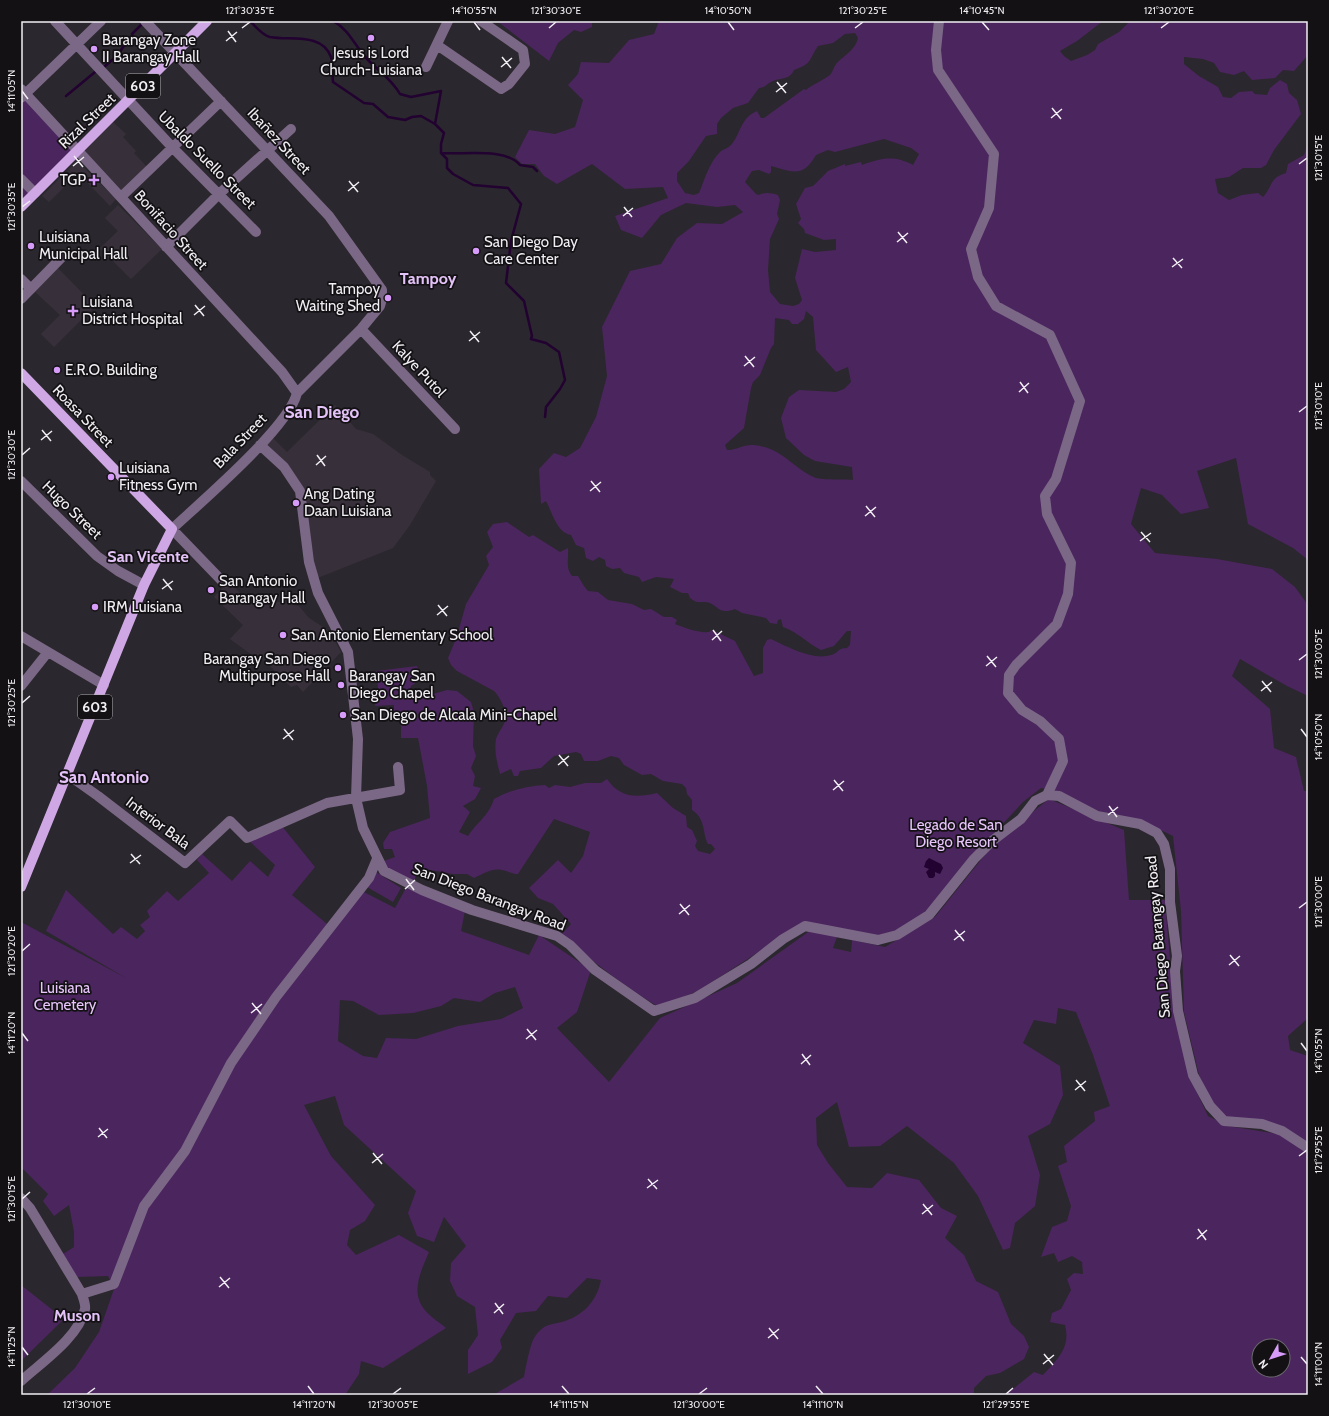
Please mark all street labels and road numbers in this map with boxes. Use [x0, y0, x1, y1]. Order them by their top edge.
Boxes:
road number: 603 [126, 74, 160, 98]
street label: Rizal Street [55, 90, 119, 152]
street label: Ibañez Street [244, 104, 314, 178]
street label: Ubaldo Suello Street [154, 107, 260, 213]
street label: Bonifacio Street [131, 186, 211, 274]
street label: Kalye Putol [388, 337, 450, 401]
street label: Roasa Street [49, 381, 117, 451]
street label: Bala Street [210, 410, 270, 472]
street label: Hugo Street [38, 477, 106, 543]
road number: 603 [78, 695, 112, 719]
street label: Interior Bala [122, 793, 194, 853]
street label: San Diego Barangay Road [1142, 855, 1174, 1019]
street label: San Diego Barangay Road [410, 859, 568, 935]

